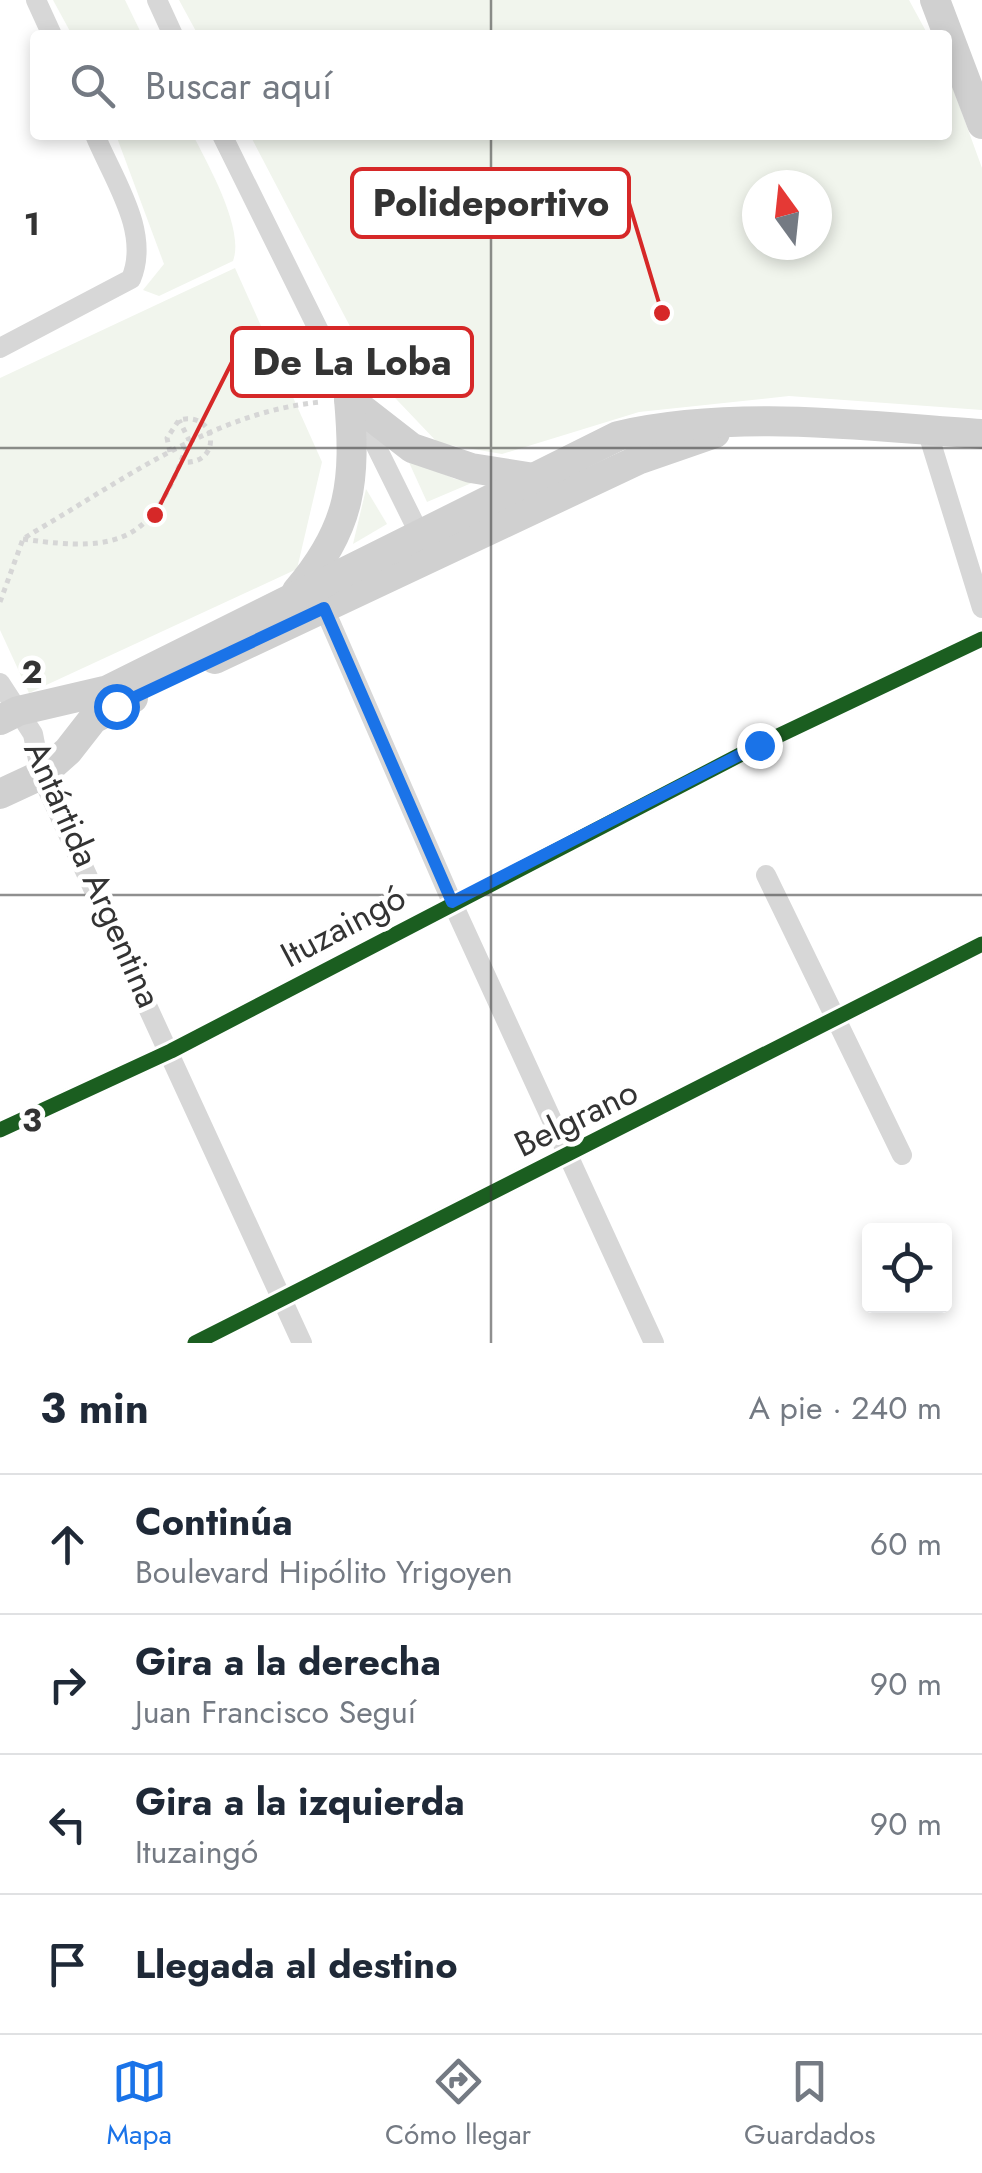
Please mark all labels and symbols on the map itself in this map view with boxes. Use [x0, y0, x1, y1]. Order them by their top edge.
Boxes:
callout: Polideportivo [352, 169, 629, 237]
north arrow [742, 170, 832, 260]
text: Polideportivo [373, 175, 609, 230]
text: 1 [24, 201, 40, 247]
callout: De La Loba [232, 328, 472, 396]
text: De La Loba [252, 334, 452, 389]
text: 2 [22, 649, 43, 695]
route start [94, 684, 140, 730]
route end [737, 723, 783, 769]
street label: Antártida Argentina [12, 733, 174, 1015]
street label: Ituzaingó [272, 872, 414, 980]
street label: Belgrano [506, 1067, 646, 1169]
text: 3 [22, 1097, 42, 1143]

